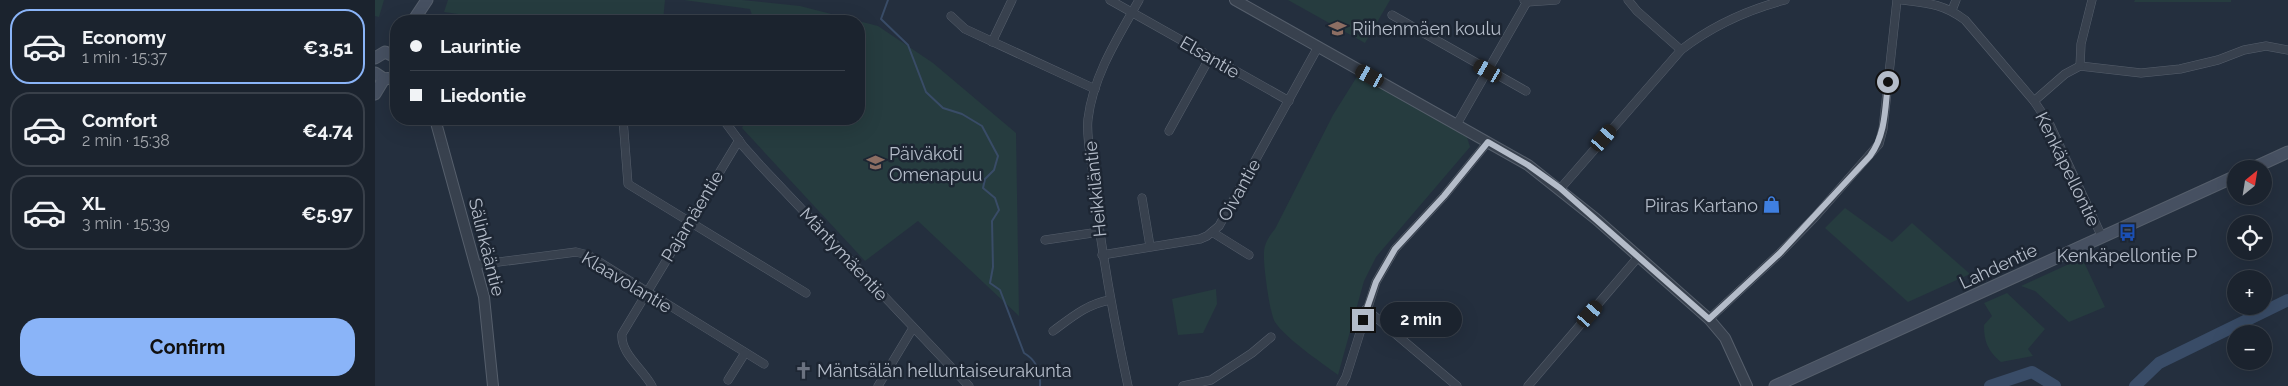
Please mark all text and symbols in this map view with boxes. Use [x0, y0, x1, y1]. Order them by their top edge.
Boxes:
school or university icon: Riihenmäen koulu [1328, 18, 1348, 38]
place label: Riihenmäen koulu [1352, 18, 1501, 39]
icon: car [22, 24, 67, 69]
text: Economy [82, 26, 166, 48]
street label: Elsantie [1176, 32, 1244, 83]
text: Laurintie [440, 35, 521, 57]
text: €3.51 [303, 36, 353, 58]
text: 1 min · 15:37 [82, 48, 167, 67]
car [1471, 57, 1504, 85]
car [1353, 62, 1386, 90]
route start [1877, 71, 1899, 93]
text: Liedontie [440, 84, 526, 106]
icon: car [22, 107, 67, 152]
street label: Kenkäpellontie [2031, 108, 2105, 230]
text: Comfort [82, 109, 157, 131]
text: €4.74 [302, 119, 353, 141]
car [1588, 122, 1619, 154]
text: 2 min · 15:38 [82, 131, 170, 150]
street label: Heikkiläntie [1079, 140, 1110, 238]
place label: Päiväkoti Omenapuu [889, 143, 982, 185]
school or university icon: Päiväkoti Omenapuu [865, 153, 885, 173]
street label: Oivantie [1213, 155, 1265, 225]
north arrow [2227, 160, 2273, 205]
map controls [2227, 160, 2272, 370]
street label: Pajamäentie [657, 166, 728, 265]
icon: car [22, 190, 67, 235]
text: XL [82, 192, 105, 214]
place label: Piiras Kartano [1645, 195, 1758, 216]
shop icon: Piiras Kartano [1762, 195, 1782, 215]
street label: Sälinkääntie [465, 196, 509, 299]
text: €5.97 [301, 202, 353, 224]
street label: Mäntymäentie [796, 203, 893, 305]
text: 3 min · 15:39 [82, 214, 170, 233]
button: locate [2227, 215, 2272, 260]
bus stop icon: Kenkäpellontie P [2117, 222, 2137, 242]
street label: Lahdentie [1956, 239, 2041, 293]
place label: Kenkäpellontie P [2057, 245, 2197, 266]
street label: Klaavolantie [578, 247, 676, 317]
button: + [2227, 270, 2272, 315]
car [1574, 298, 1605, 330]
callout: 2 min [1381, 302, 1463, 338]
route end [1352, 309, 1374, 331]
text: 2 min [1400, 310, 1442, 329]
button: Confirm [20, 318, 355, 376]
button: − [2227, 325, 2272, 370]
church icon: Mäntsälän helluntaiseurakunta [793, 360, 813, 380]
place label: Mäntsälän helluntaiseurakunta [817, 360, 1071, 381]

